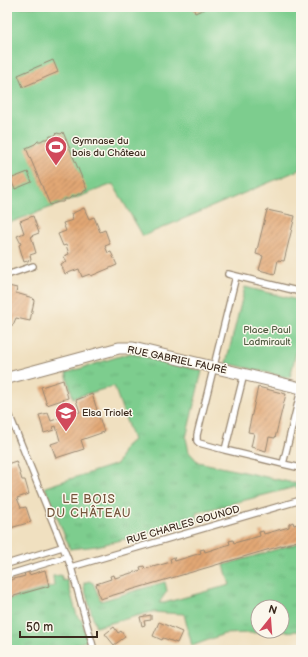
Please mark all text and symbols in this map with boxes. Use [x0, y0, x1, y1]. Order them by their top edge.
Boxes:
sports icon: Gymnase du bois du Château [43, 134, 69, 167]
place label: Gymnase du bois du Château [72, 135, 146, 159]
park label: Place Paul Ladmirault [243, 324, 291, 348]
street label: RUE GABRIEL FAURÉ [126, 344, 228, 376]
school or university icon: Elsa Triolet [53, 400, 79, 433]
place label: Elsa Triolet [82, 407, 132, 419]
district label: LE BOIS DU CHÂTEAU [47, 492, 131, 521]
street label: RUE CHARLES GOUNOD [125, 503, 241, 547]
north arrow [250, 599, 290, 639]
text: N [267, 602, 279, 617]
scale bar [20, 613, 97, 639]
text: 50 m [26, 620, 53, 635]

